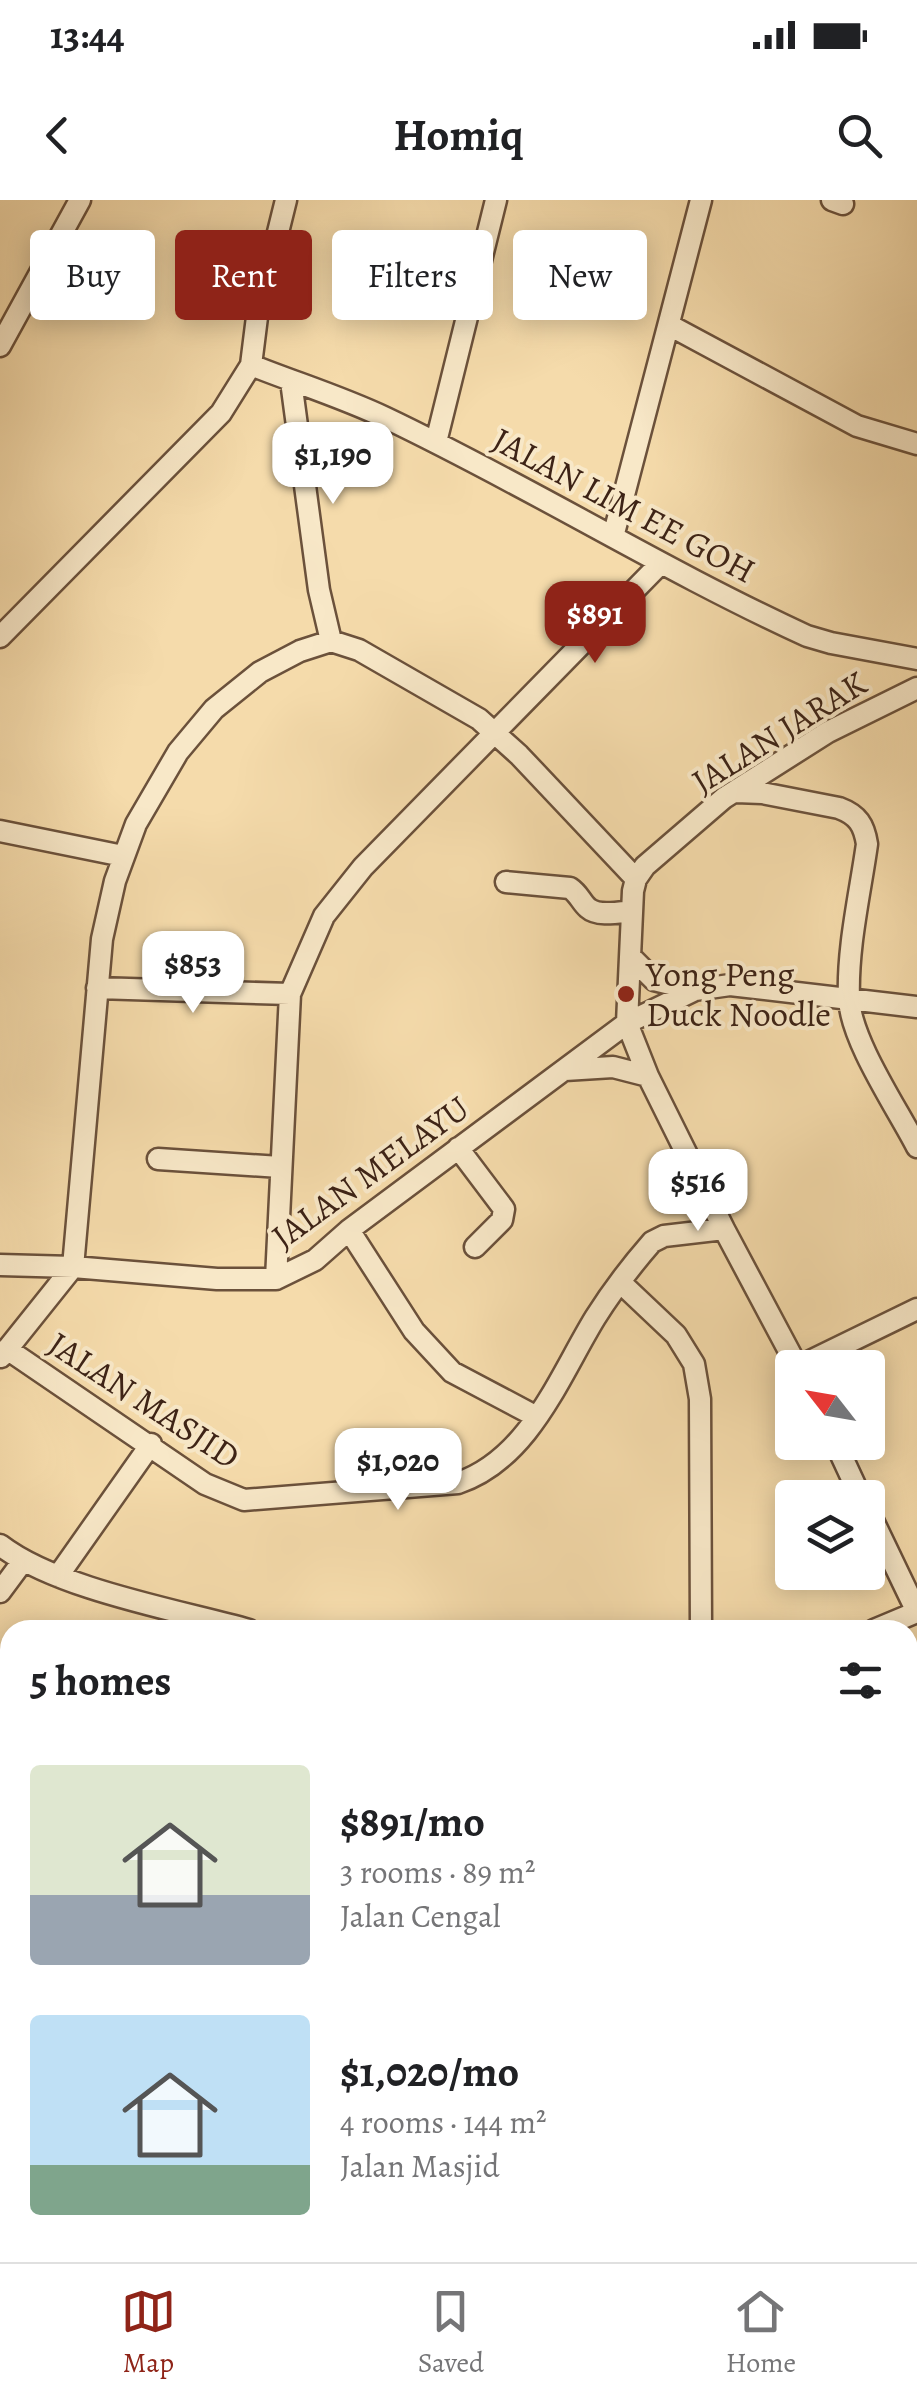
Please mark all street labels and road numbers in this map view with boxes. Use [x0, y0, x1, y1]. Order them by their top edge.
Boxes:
street label: JALAN LIM EE GOH [484, 415, 764, 595]
street label: JALAN JARAK [682, 659, 876, 805]
street label: JALAN MELAYU [261, 1084, 479, 1260]
street label: JALAN MASJID [39, 1320, 249, 1480]

